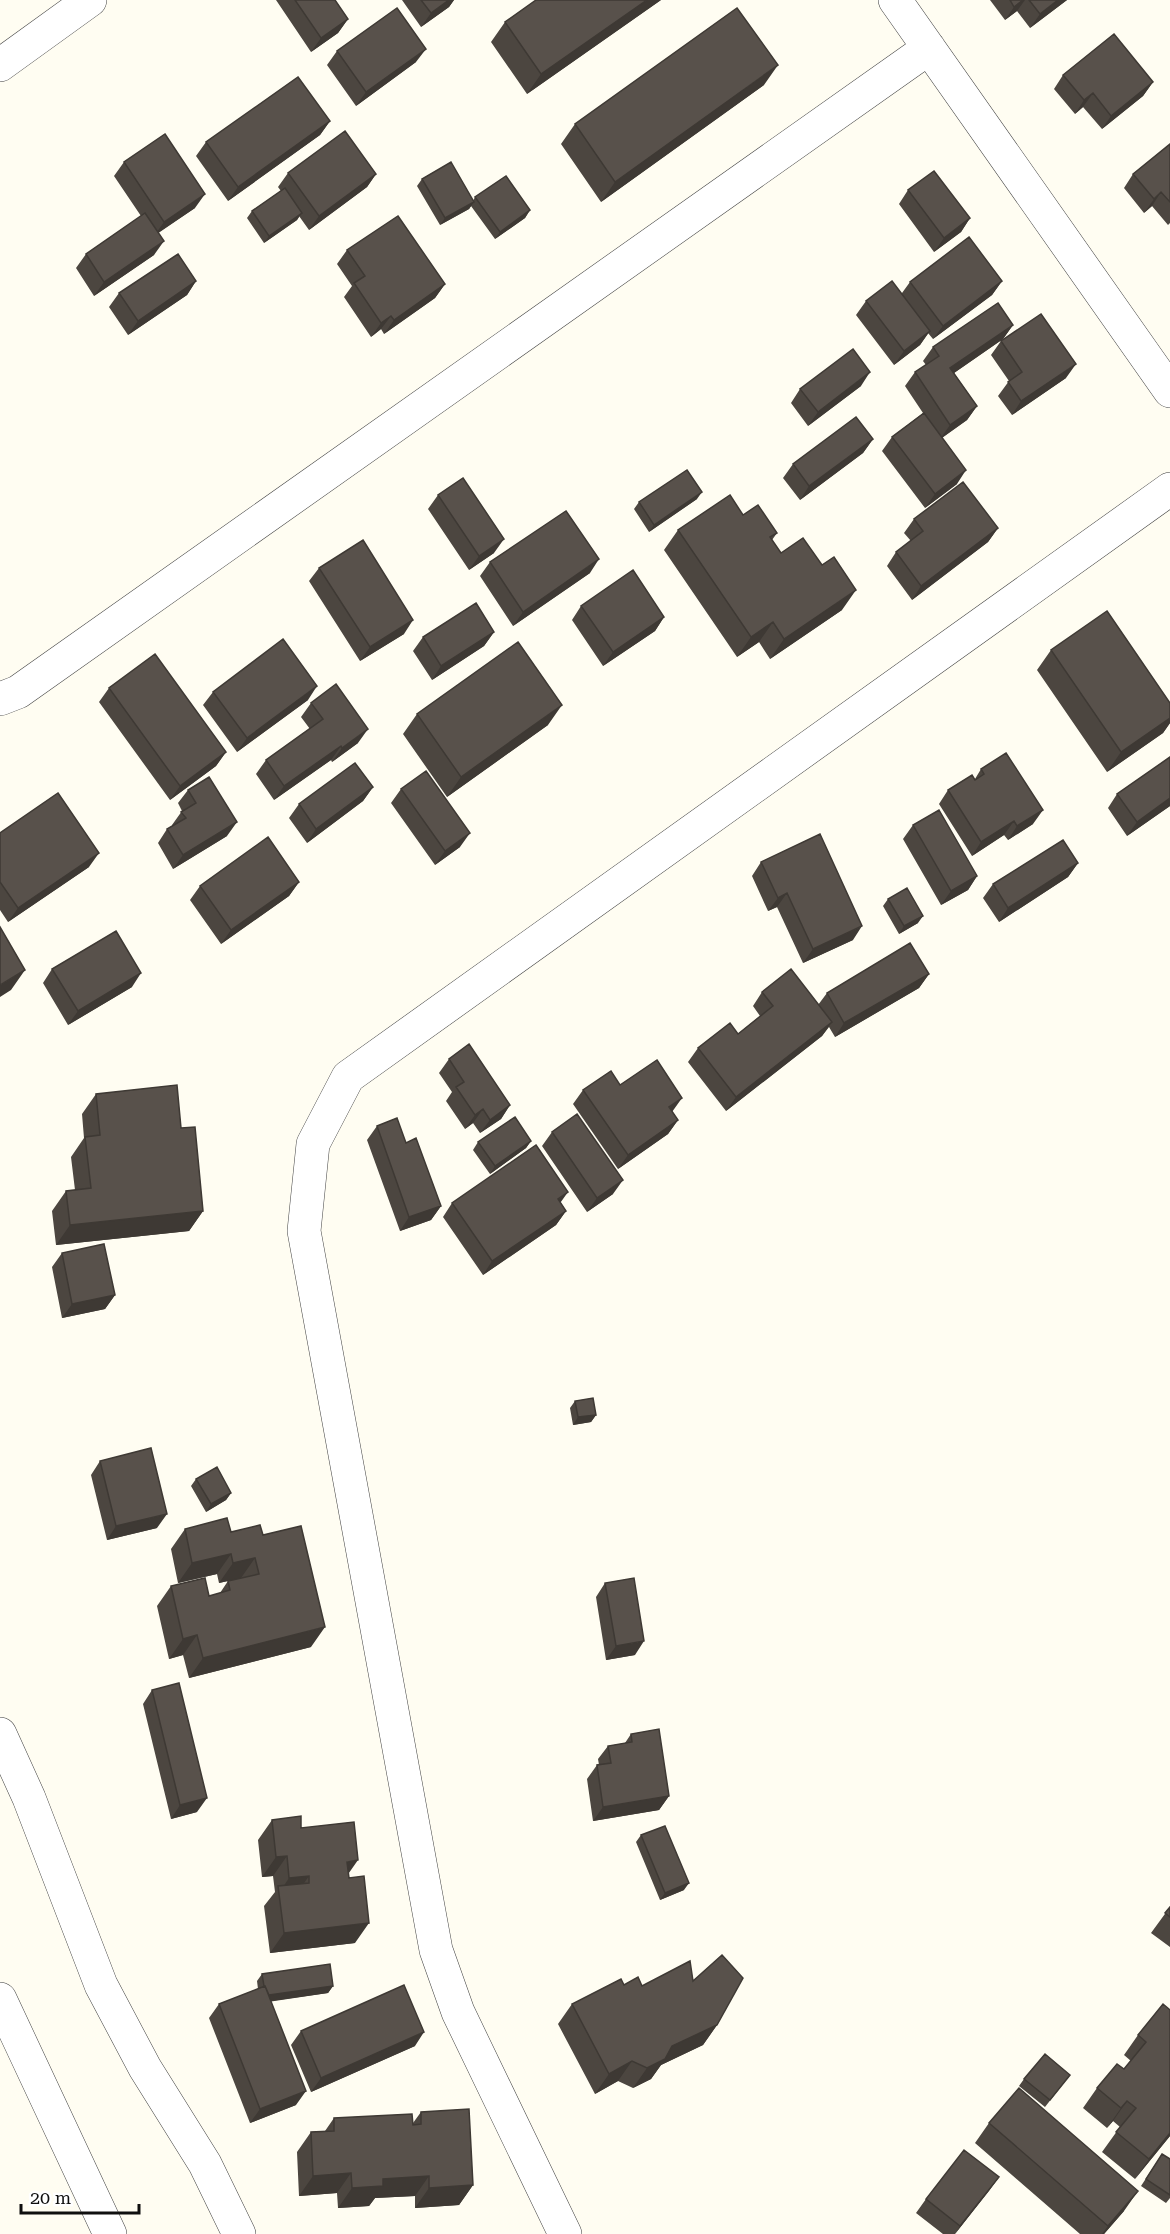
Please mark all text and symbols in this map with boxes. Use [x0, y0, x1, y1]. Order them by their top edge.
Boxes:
scale bar [21, 2177, 140, 2215]
text: 20 m [30, 2187, 71, 2208]

